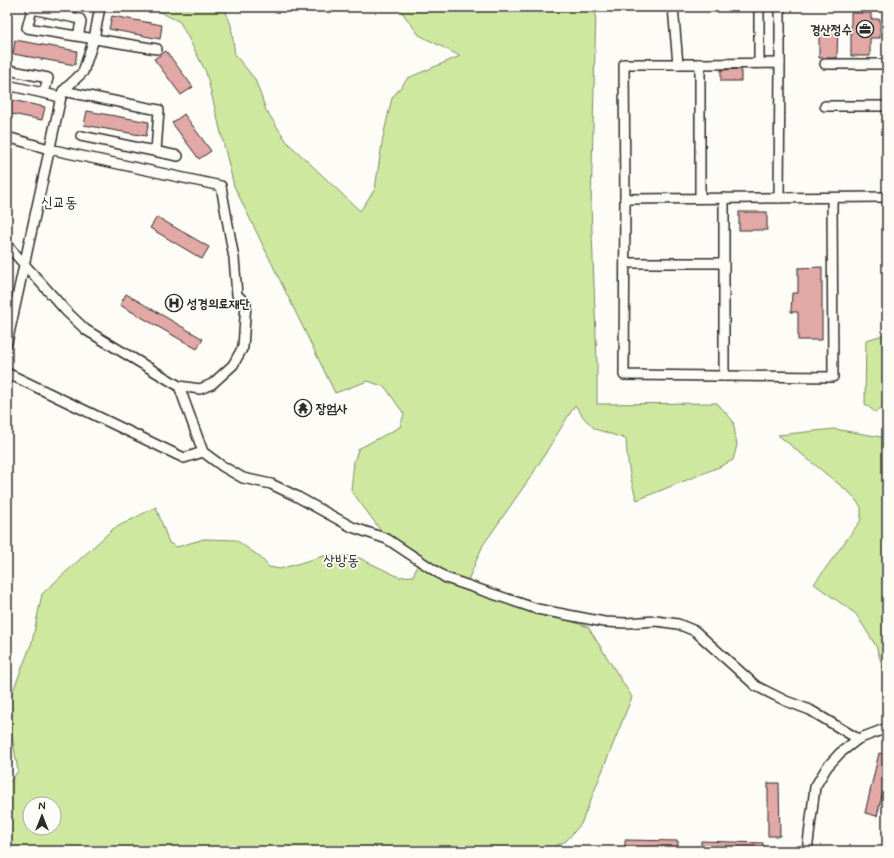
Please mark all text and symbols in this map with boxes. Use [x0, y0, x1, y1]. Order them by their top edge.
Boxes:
office icon: 경산정수 [855, 19, 875, 39]
place label: 경산정수 [810, 22, 853, 39]
district label: 신교동 [41, 193, 77, 213]
hospital icon: 성경의료재단 [164, 293, 184, 313]
place label: 성경의료재단 [186, 296, 250, 313]
temple icon: 장엄사 [293, 398, 313, 418]
place label: 장엄사 [315, 401, 348, 418]
district label: 상방동 [323, 551, 359, 571]
north arrow [22, 796, 62, 836]
text: N [38, 800, 46, 814]

